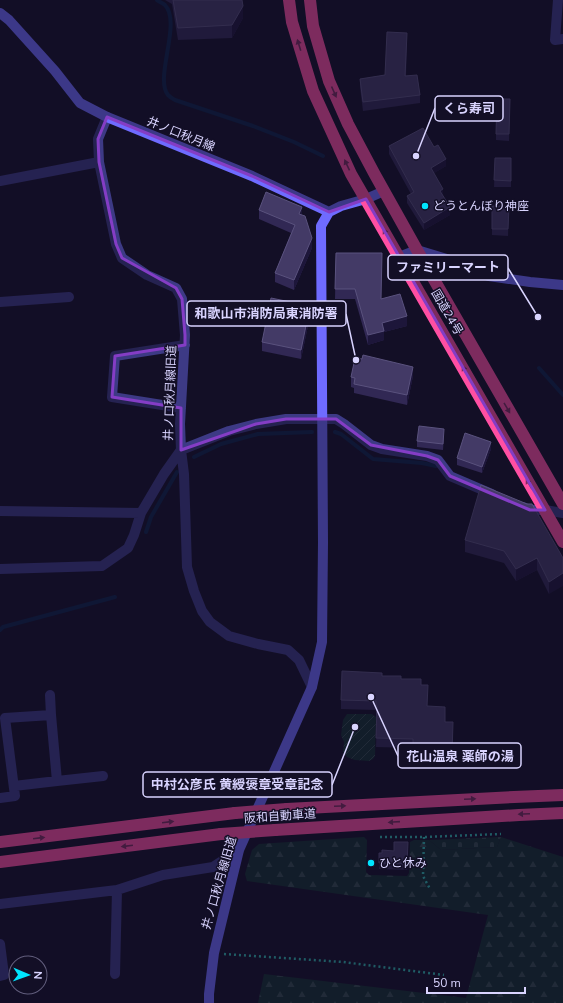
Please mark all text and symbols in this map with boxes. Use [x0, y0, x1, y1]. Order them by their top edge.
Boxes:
one-way arrow [296, 39, 302, 51]
one-way arrow [331, 86, 337, 97]
callout: くら寿司 [435, 96, 503, 121]
text: くら寿司 [443, 100, 495, 118]
street label: 井ノ口秋月線 [145, 113, 217, 155]
one-way arrow [344, 159, 350, 171]
place label: どうとんぼり神座 [433, 198, 529, 214]
marker: どうとんぼり神座 [420, 201, 430, 211]
one-way arrow [382, 228, 389, 240]
callout: ファミリーマート [388, 255, 508, 280]
text: ファミリーマート [396, 259, 500, 277]
street label: 国道24号 [427, 286, 467, 338]
callout: 和歌山市消防局東消防署 [187, 301, 346, 326]
text: 和歌山市消防局東消防署 [194, 305, 338, 323]
street label: 井ノ口秋月線旧道 [160, 345, 180, 441]
one-way arrow [461, 365, 468, 377]
one-way arrow [504, 402, 511, 413]
one-way arrow [526, 478, 533, 490]
callout: 花山温泉 薬師の湯 [398, 743, 521, 768]
text: 花山温泉 薬師の湯 [406, 748, 514, 766]
callout: 中村公彦氏 黄綬褒章受章記念 [143, 772, 332, 797]
text: 中村公彦氏 黄綬褒章受章記念 [151, 776, 323, 794]
one-way arrow [464, 796, 477, 802]
one-way arrow [334, 803, 346, 810]
street label: 阪和自動車道 [244, 806, 316, 826]
one-way arrow [518, 811, 530, 818]
one-way arrow [162, 818, 174, 825]
one-way arrow [388, 819, 400, 826]
one-way arrow [33, 834, 45, 841]
street label: 井ノ口秋月線旧道 [198, 835, 240, 931]
one-way arrow [121, 843, 133, 849]
place label: ひと休み [379, 855, 427, 871]
marker: ひと休み [366, 858, 376, 868]
north arrow [8, 955, 48, 995]
scale bar [427, 969, 525, 995]
text: N [30, 971, 45, 980]
text: 50 m [433, 975, 461, 991]

